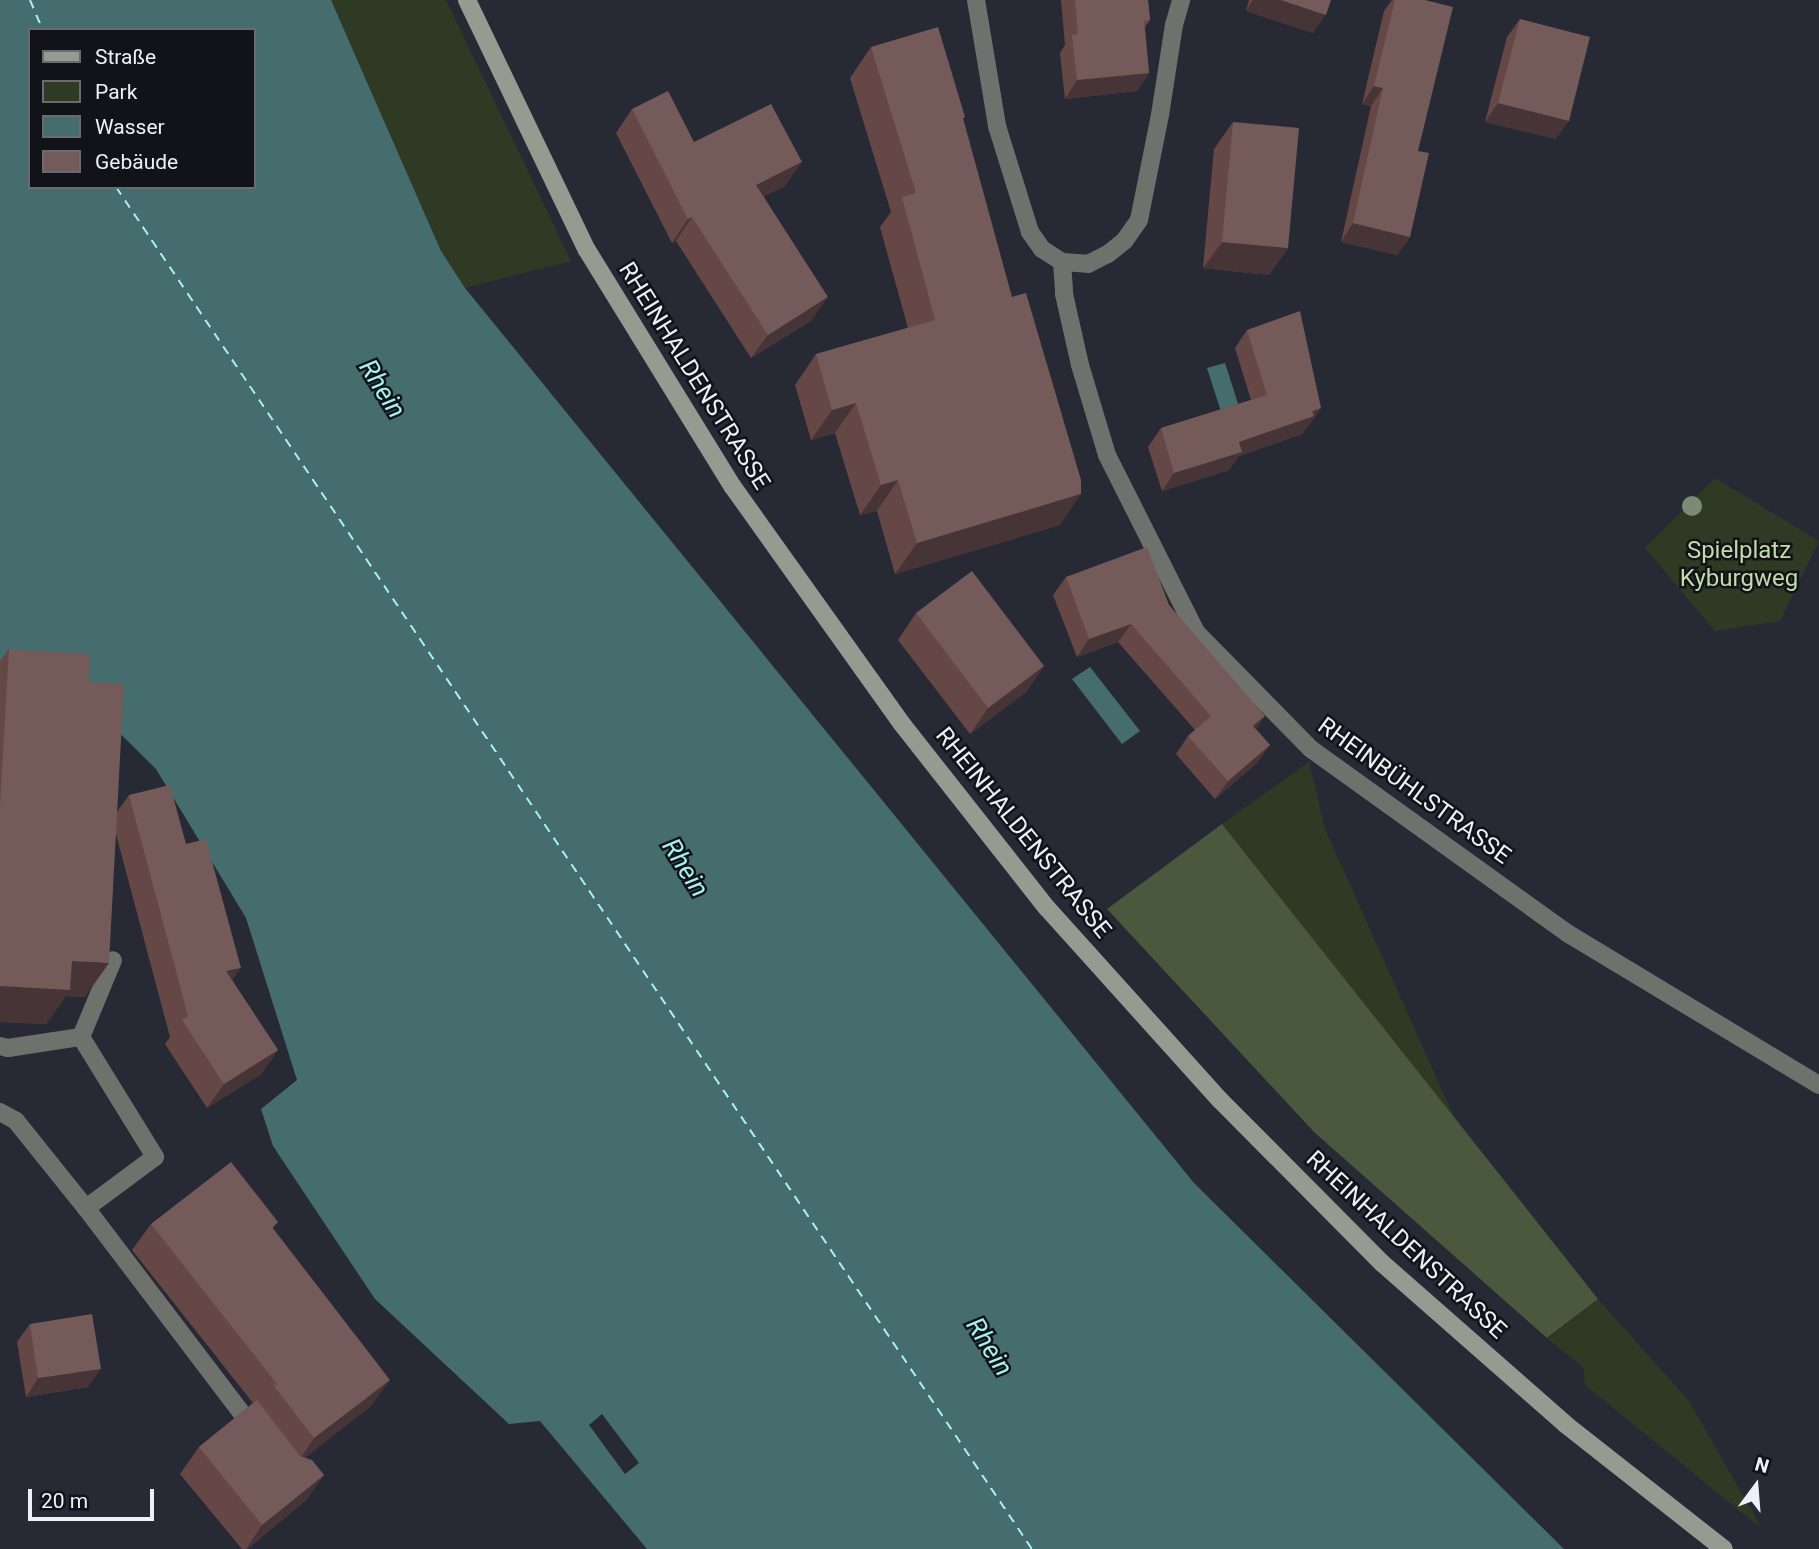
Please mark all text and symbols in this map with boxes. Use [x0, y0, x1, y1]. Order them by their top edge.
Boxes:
legend [28, 28, 256, 189]
text: Straße [95, 45, 156, 69]
text: Park [95, 80, 137, 104]
text: Wasser [95, 115, 165, 139]
text: Gebäude [95, 150, 178, 174]
street label: RHEINHALDENSTRASSE [612, 257, 776, 495]
water label: Rhein [352, 354, 412, 424]
park label: Spielplatz Kyburgweg [1680, 537, 1798, 593]
street label: RHEINBÜHLSTRASSE [1312, 711, 1516, 871]
street label: RHEINHALDENSTRASSE [929, 722, 1117, 944]
water label: Rhein [655, 833, 715, 903]
street label: RHEINHALDENSTRASSE [1300, 1145, 1512, 1345]
water label: Rhein [959, 1312, 1019, 1382]
north arrow [1721, 1451, 1791, 1521]
text: N [1752, 1452, 1772, 1478]
scale bar [32, 1476, 158, 1520]
text: 20 m [41, 1489, 88, 1513]

